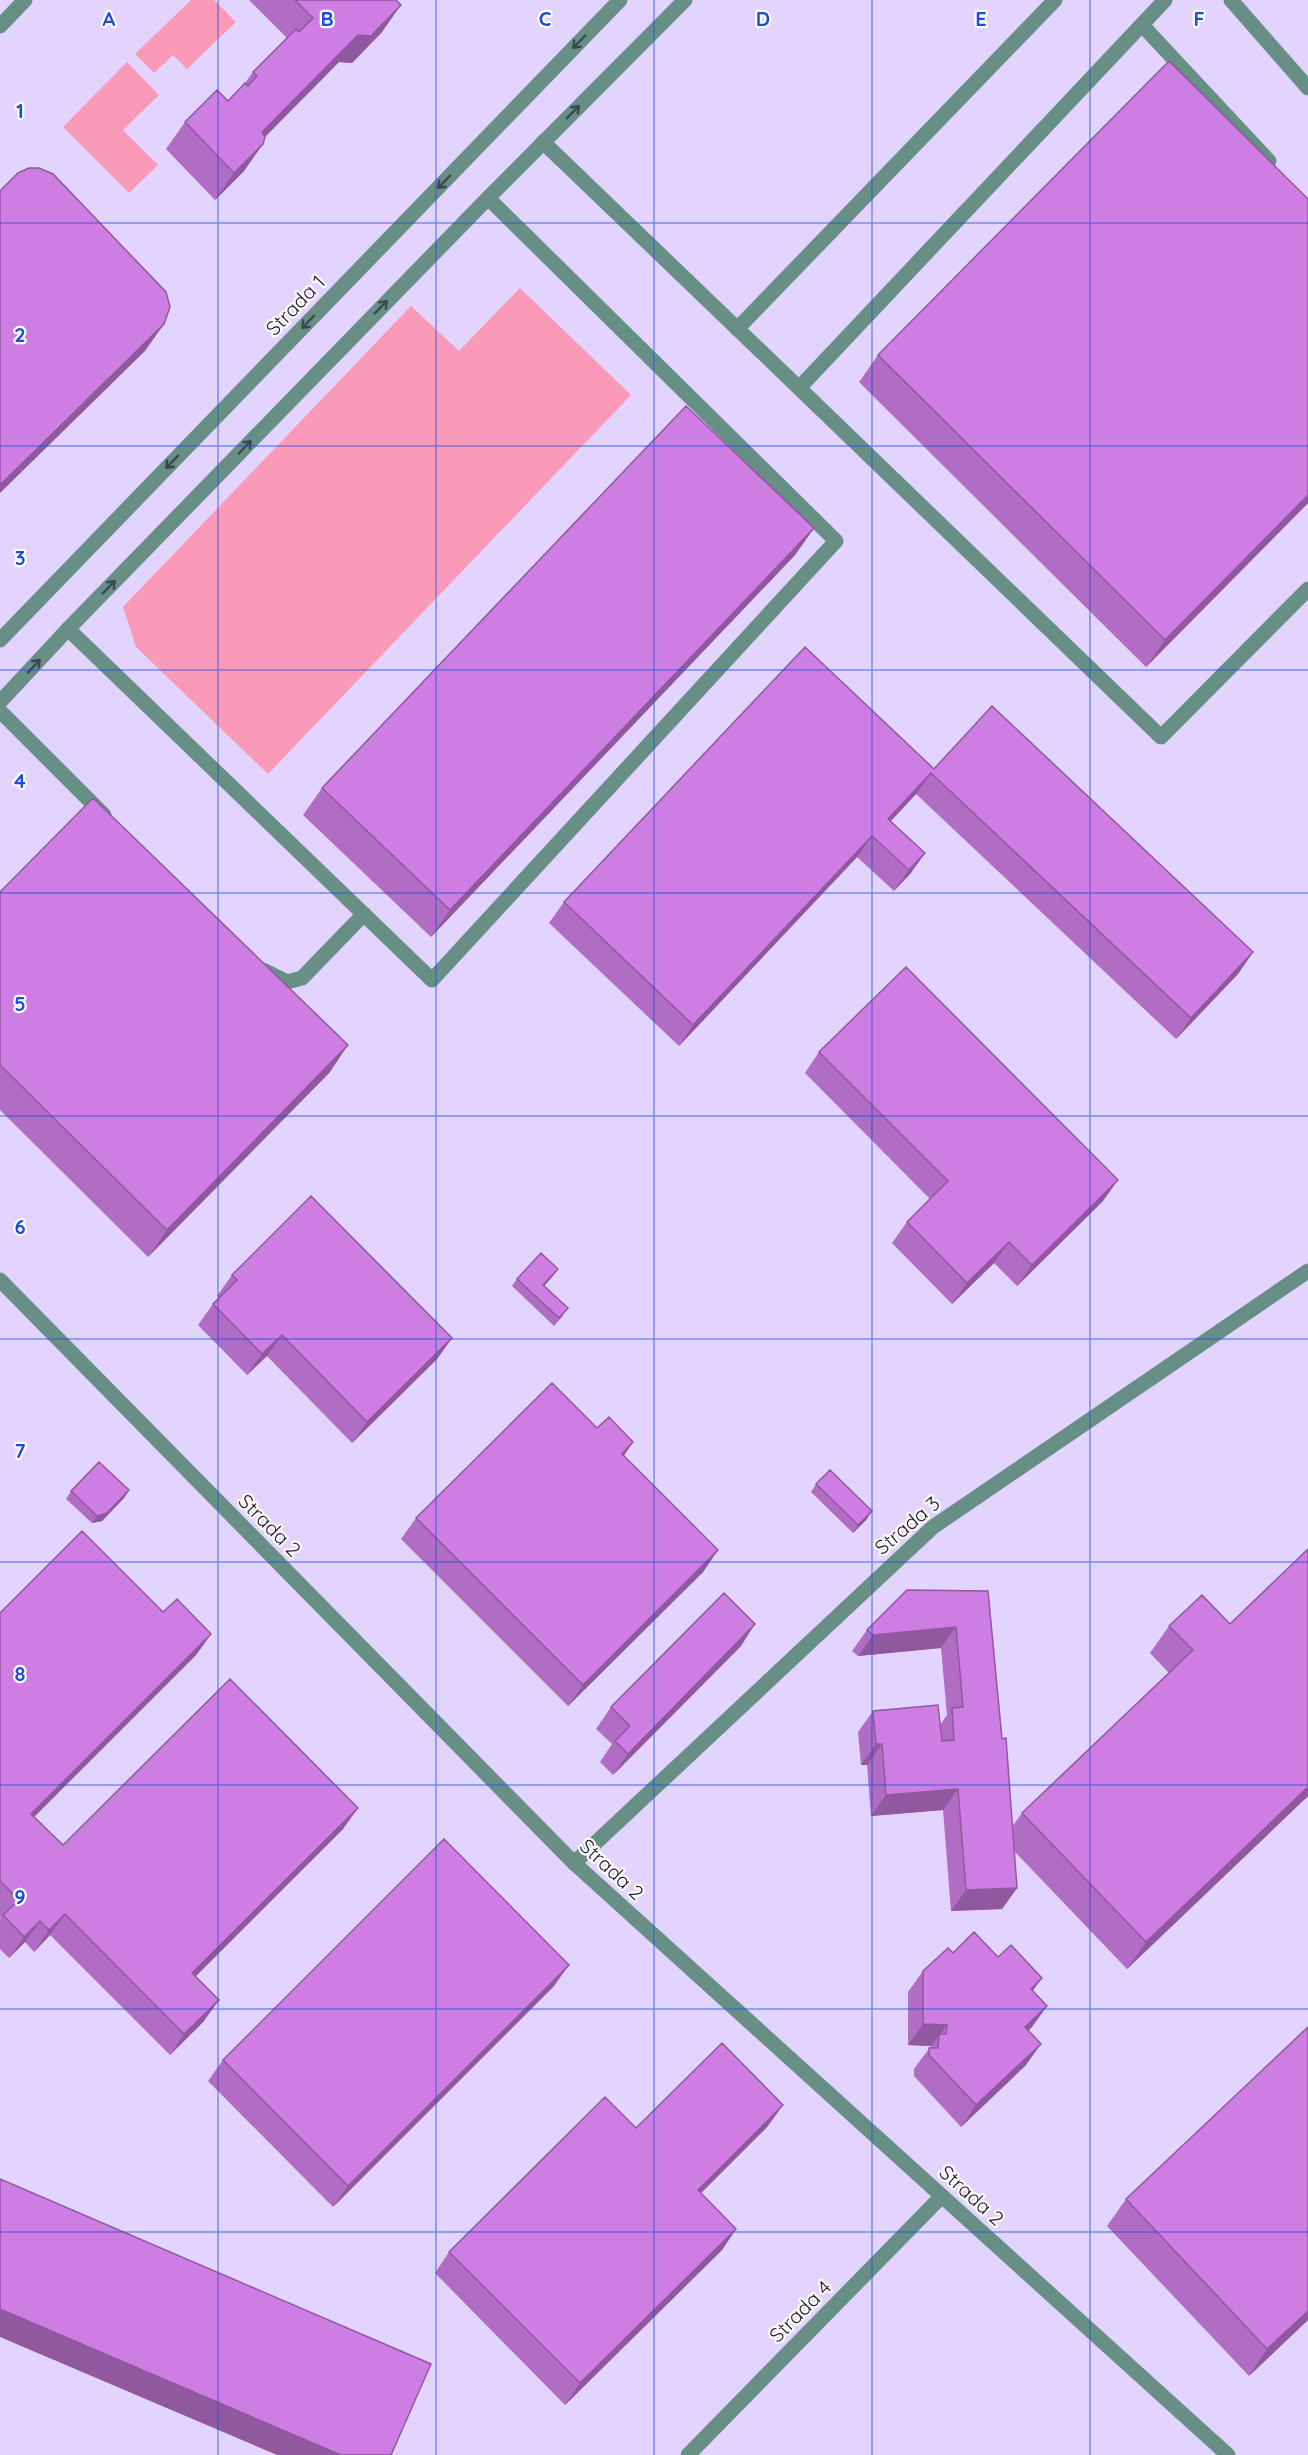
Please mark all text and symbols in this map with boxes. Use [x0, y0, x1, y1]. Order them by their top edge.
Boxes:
text: A [103, 6, 116, 31]
text: B [320, 6, 334, 31]
text: C [539, 6, 552, 31]
text: D [756, 6, 770, 31]
text: E [975, 6, 987, 31]
text: F [1193, 6, 1205, 31]
one-way arrow [573, 34, 587, 49]
text: 1 [16, 98, 24, 123]
one-way arrow [566, 104, 581, 119]
one-way arrow [436, 175, 451, 190]
street label: Strada 1 [260, 269, 330, 341]
one-way arrow [374, 300, 389, 315]
one-way arrow [301, 315, 315, 330]
text: 2 [14, 322, 26, 347]
one-way arrow [238, 440, 253, 455]
one-way arrow [165, 455, 179, 470]
text: 3 [15, 545, 25, 570]
one-way arrow [102, 579, 116, 594]
one-way arrow [27, 658, 41, 673]
text: 4 [14, 768, 26, 793]
text: 5 [14, 991, 26, 1016]
text: 6 [14, 1214, 26, 1239]
text: 7 [15, 1438, 26, 1463]
street label: Strada 2 [233, 1488, 307, 1562]
street label: Strada 3 [869, 1490, 945, 1560]
text: 8 [15, 1661, 26, 1686]
street label: Strada 2 [575, 1833, 649, 1905]
text: 9 [14, 1884, 26, 1909]
street label: Strada 2 [935, 2159, 1009, 2231]
street label: Strada 4 [764, 2275, 836, 2347]

